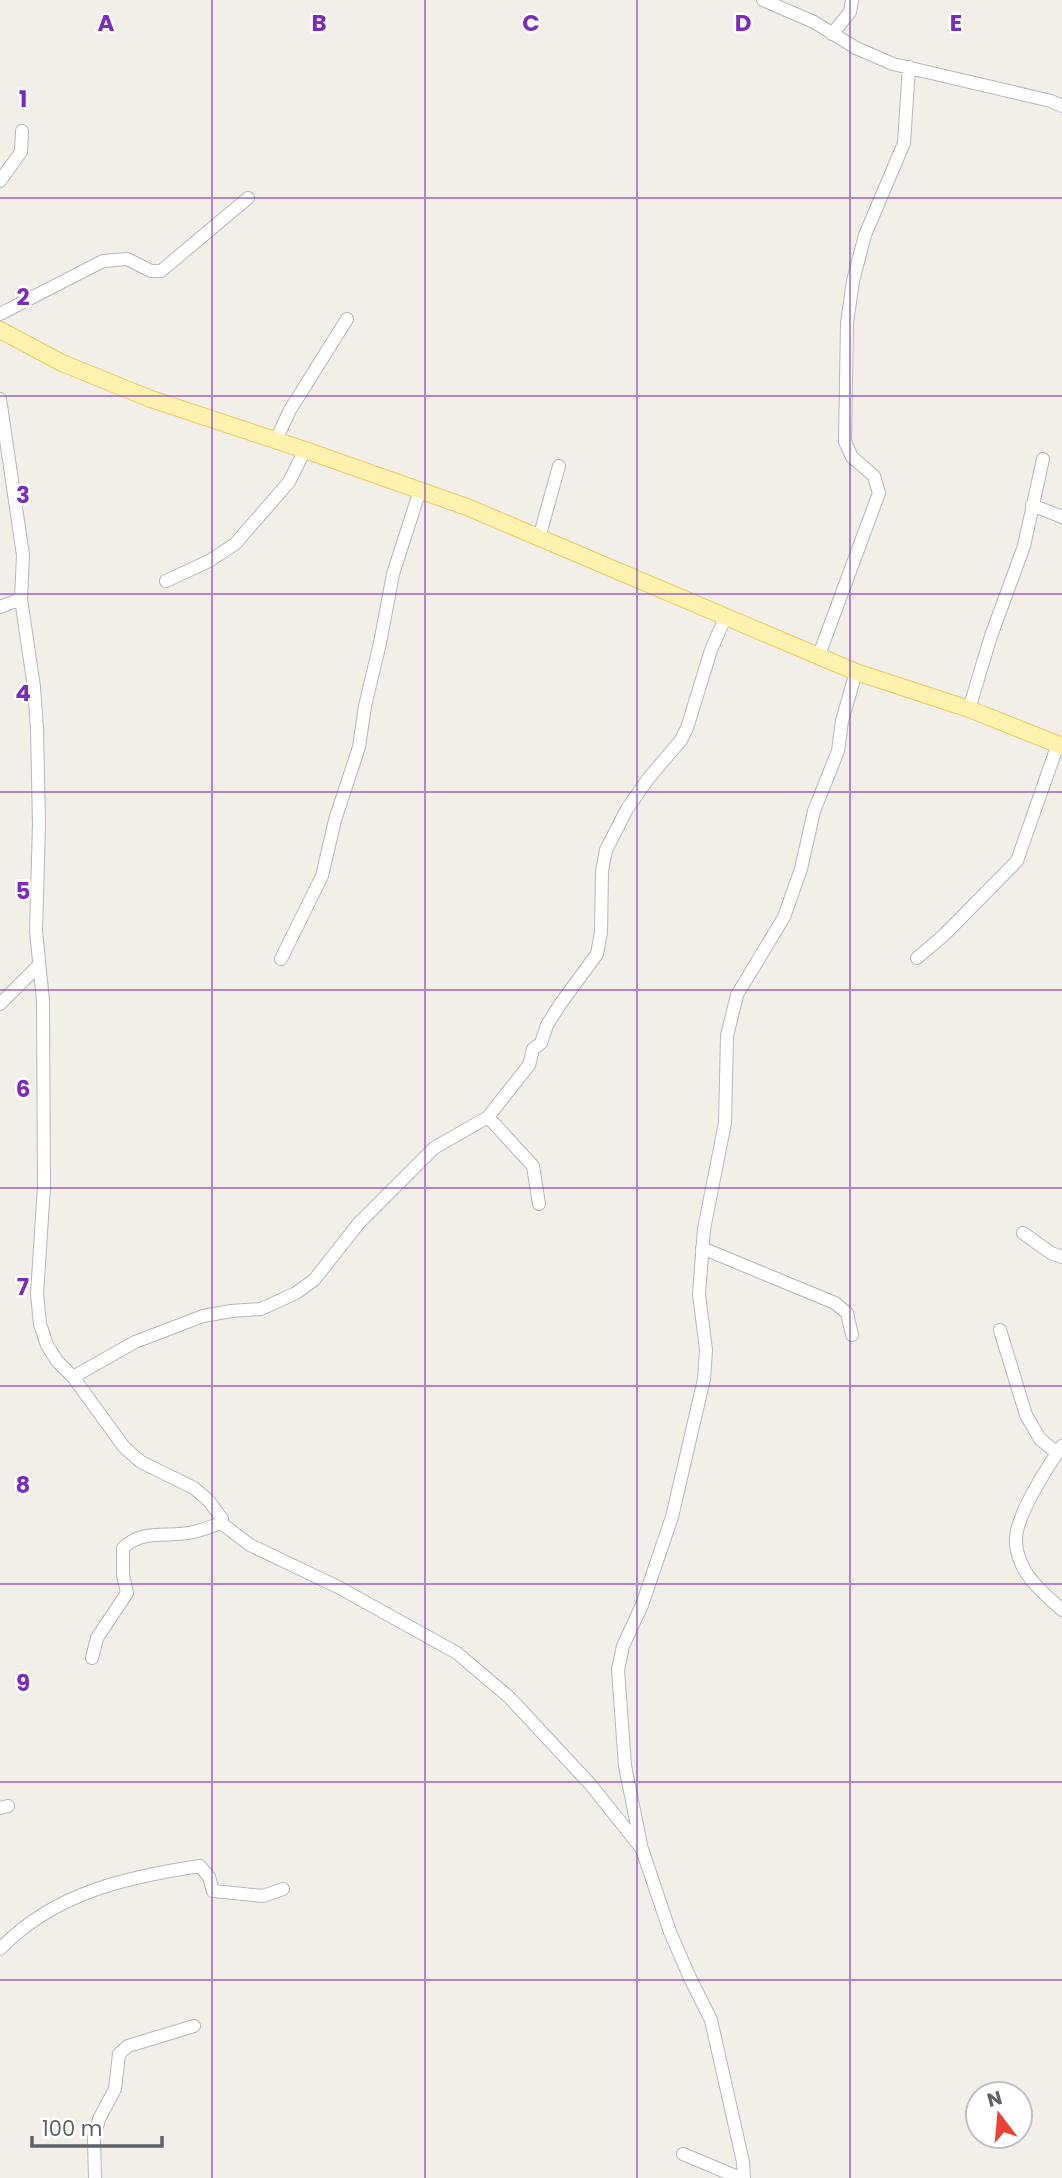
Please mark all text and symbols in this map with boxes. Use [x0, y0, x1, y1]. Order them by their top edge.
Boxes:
text: A [98, 7, 115, 39]
text: B [311, 7, 327, 39]
text: C [522, 7, 540, 39]
text: D [735, 7, 751, 39]
text: E [950, 7, 962, 39]
text: 1 [19, 83, 27, 115]
text: 2 [16, 281, 30, 313]
text: 3 [16, 479, 30, 511]
text: 4 [15, 677, 31, 709]
text: 5 [16, 875, 30, 907]
text: 6 [16, 1073, 30, 1105]
text: 7 [17, 1271, 29, 1303]
text: 8 [16, 1469, 30, 1501]
text: 9 [16, 1667, 30, 1699]
north arrow [964, 2080, 1034, 2150]
text: N [984, 2084, 1005, 2114]
scale bar [32, 2104, 161, 2148]
text: 100 m [42, 2114, 102, 2143]

